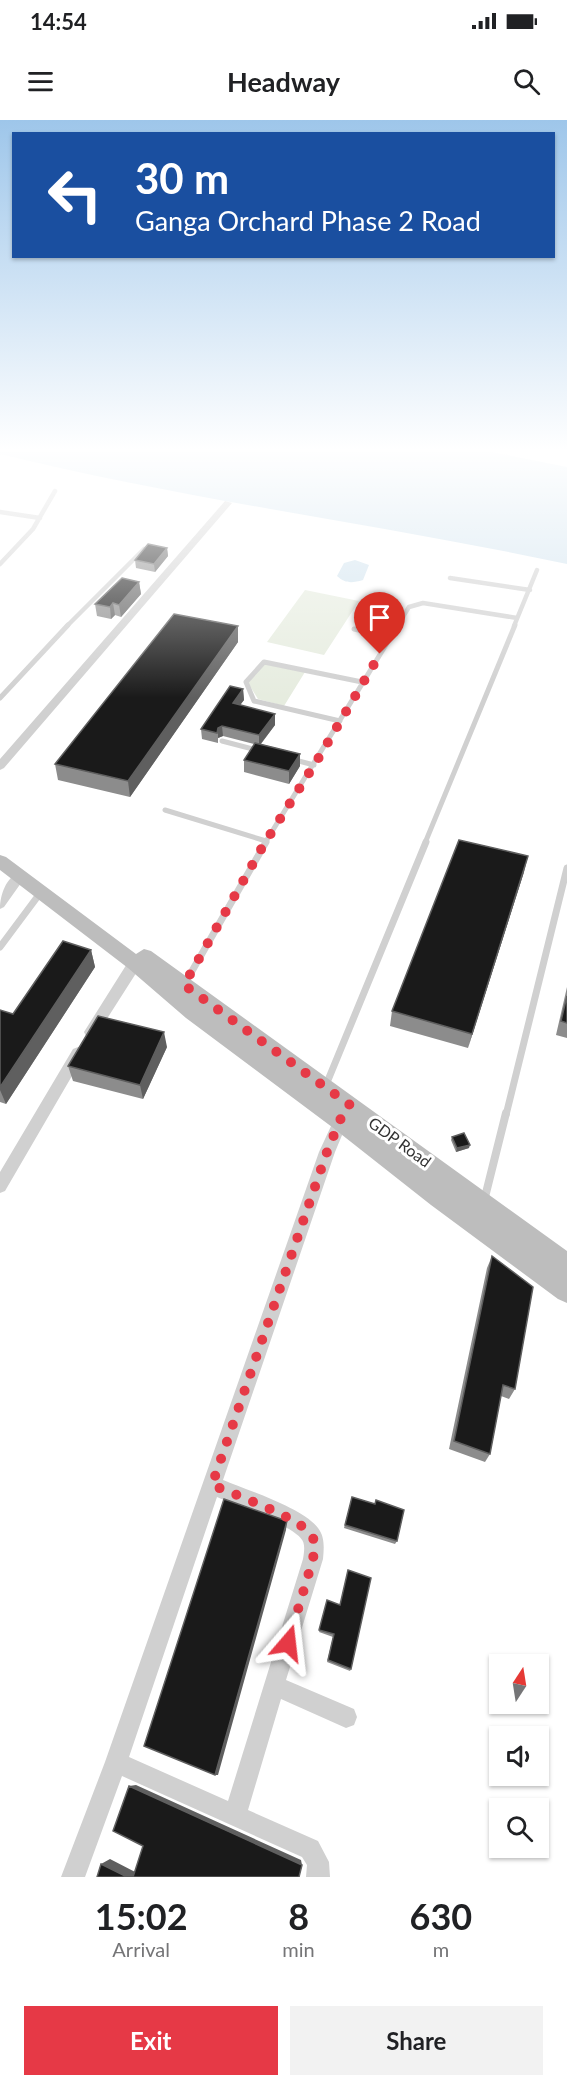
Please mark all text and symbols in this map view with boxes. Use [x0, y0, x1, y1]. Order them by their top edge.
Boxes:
text: 14:54 [30, 8, 87, 35]
icon: menu [24, 65, 57, 98]
text: Headway [227, 65, 340, 98]
icon: search [510, 65, 543, 98]
text: 30 m [135, 153, 229, 203]
icon: left [36, 156, 114, 234]
text: Ganga Orchard Phase 2 Road [135, 204, 481, 237]
pin [354, 592, 405, 654]
icon: arrive [363, 601, 396, 634]
street label: GDP Road [365, 1113, 435, 1171]
position arrow [256, 1611, 320, 1675]
north arrow [489, 1654, 549, 1714]
map controls [489, 1654, 549, 1858]
button: sound [489, 1726, 549, 1786]
button: search [489, 1798, 549, 1858]
text: 15:02 [95, 1894, 188, 1938]
text: 8 [288, 1894, 309, 1938]
text: 630 [410, 1894, 472, 1938]
text: Arrival [112, 1937, 170, 1961]
text: min [282, 1937, 315, 1961]
text: m [433, 1937, 449, 1961]
button: Exit [24, 2006, 278, 2075]
button: Share [290, 2006, 543, 2075]

